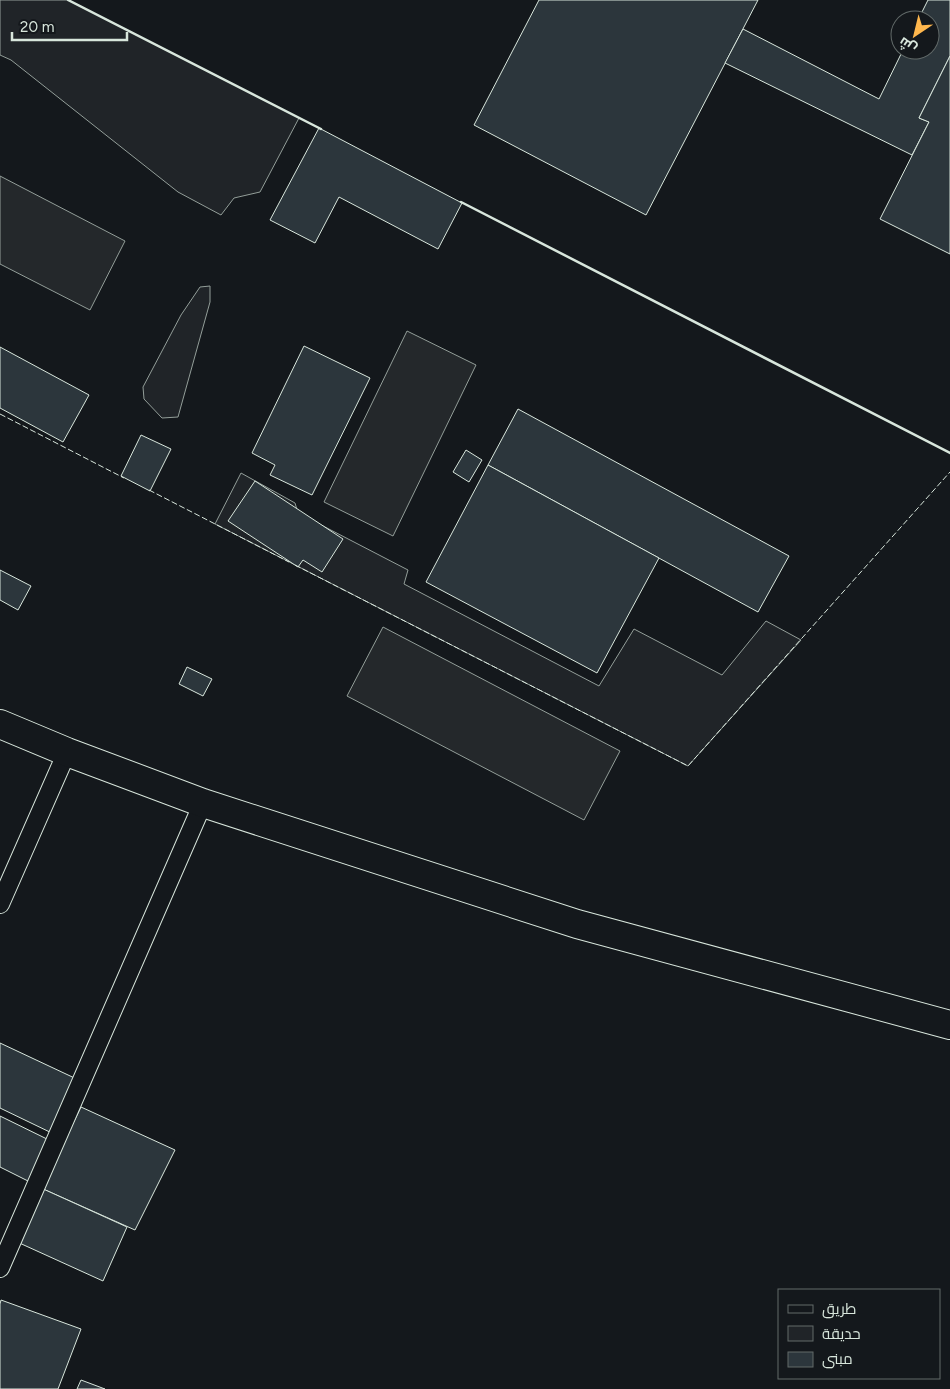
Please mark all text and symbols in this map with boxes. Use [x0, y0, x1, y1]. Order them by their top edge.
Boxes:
scale bar [12, 10, 128, 42]
north arrow [890, 10, 940, 60]
text: 20 m [20, 18, 54, 36]
text: ش [896, 33, 920, 57]
legend [778, 1289, 940, 1379]
text: طريق [822, 1300, 856, 1319]
text: حديقة [822, 1325, 861, 1343]
text: مبنى [822, 1350, 853, 1369]

